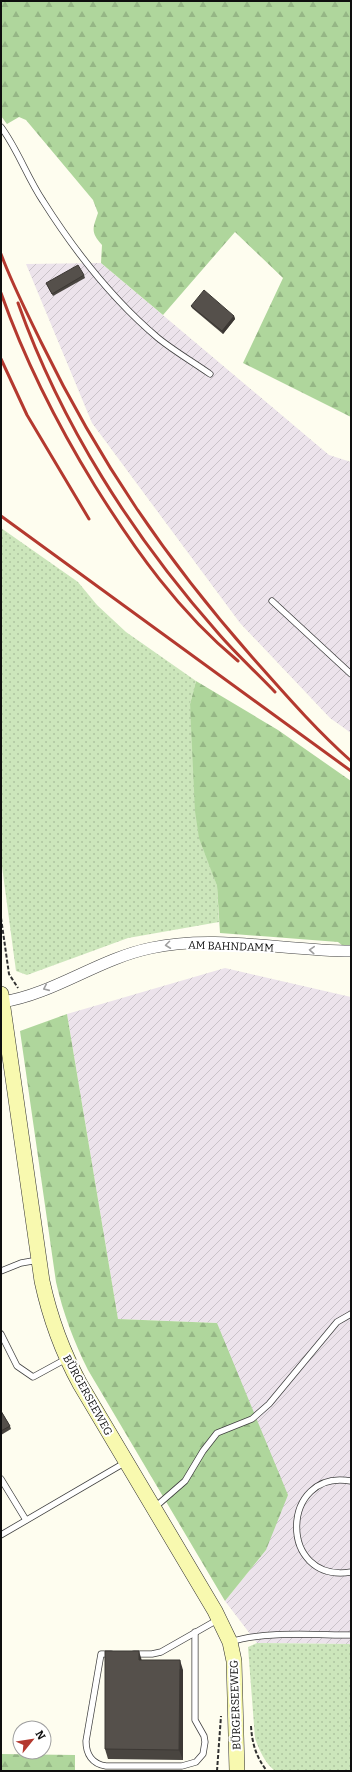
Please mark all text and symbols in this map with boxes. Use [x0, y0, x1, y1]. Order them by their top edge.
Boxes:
street label: AM BAHNDAMM [188, 939, 274, 954]
one-way arrow [165, 940, 172, 949]
one-way arrow [309, 946, 315, 955]
one-way arrow [43, 983, 51, 991]
street label: BÜRGERSEEWEG [60, 1353, 115, 1438]
street label: BÜRGERSEEWEG [227, 1660, 244, 1750]
north arrow [12, 1720, 52, 1760]
text: N [32, 1728, 48, 1743]

